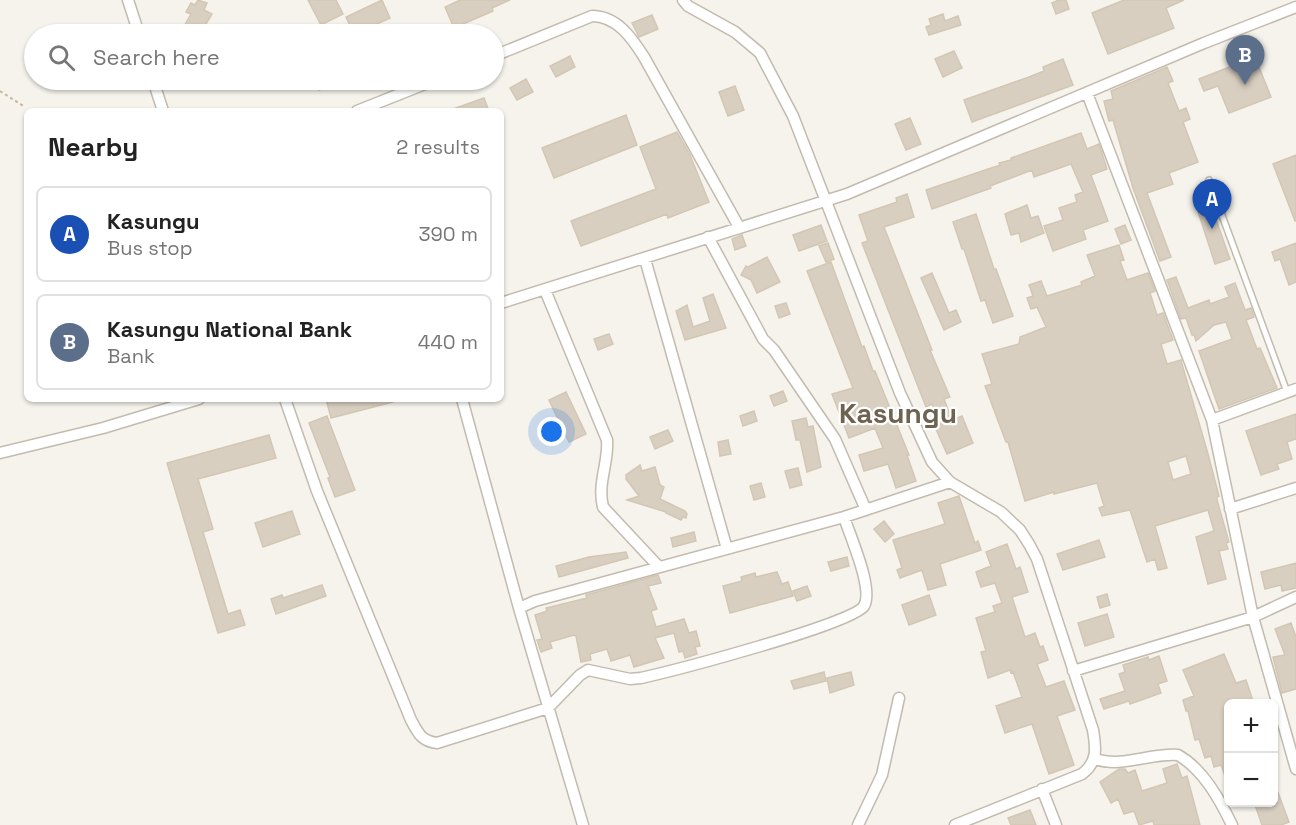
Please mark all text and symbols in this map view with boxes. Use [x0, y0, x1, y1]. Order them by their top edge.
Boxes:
search box [24, 24, 504, 90]
pin: B [1226, 36, 1264, 85]
icon: search [45, 41, 78, 74]
text: Search here [93, 43, 220, 71]
text: Nearby [48, 130, 138, 164]
text: 2 results [396, 134, 480, 160]
pin: A [1192, 180, 1232, 229]
text: Kasungu [107, 207, 200, 235]
text: A [63, 221, 76, 247]
text: 390 m [419, 221, 478, 247]
text: Bus stop [107, 235, 193, 261]
text: Kasungu National Bank [107, 315, 352, 343]
text: B [63, 329, 76, 355]
text: 440 m [418, 329, 478, 355]
text: Bank [107, 343, 155, 369]
district label: Kasungu [839, 395, 957, 431]
your location [537, 417, 566, 446]
map controls [1224, 699, 1278, 807]
button: + [1224, 699, 1278, 753]
button: − [1224, 753, 1278, 807]

